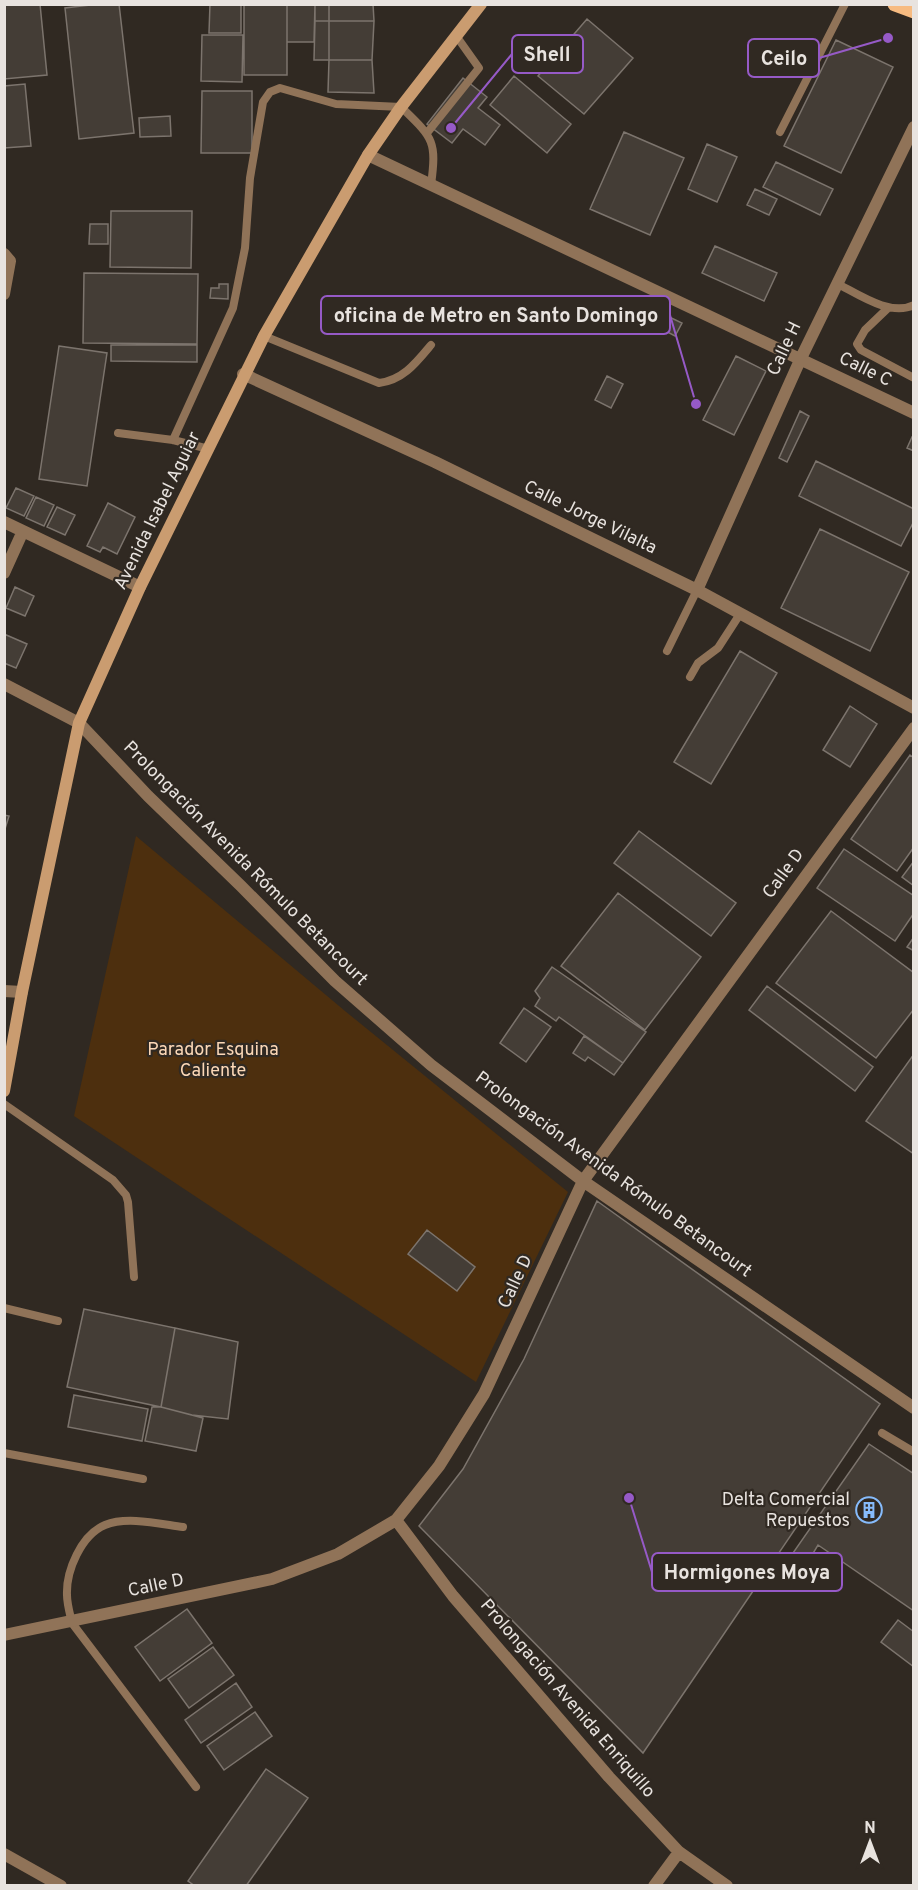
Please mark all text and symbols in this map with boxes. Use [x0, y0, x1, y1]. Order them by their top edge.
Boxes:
callout: Shell [512, 35, 583, 73]
callout: Ceilo [748, 39, 819, 77]
text: Shell [524, 43, 571, 69]
text: Ceilo [761, 47, 807, 73]
callout: oficina de Metro en Santo Domingo [321, 296, 670, 334]
text: oficina de Metro en Santo Domingo [334, 304, 658, 330]
street label: Calle H [763, 318, 807, 380]
street label: Calle C [835, 347, 895, 393]
street label: Avenida Isabel Aguiar [110, 428, 206, 594]
street label: Calle Jorge Vilalta [520, 476, 660, 560]
street label: Prolongación Avenida Rómulo Betancourt [118, 737, 372, 991]
street label: Calle D [758, 844, 810, 904]
park label: Parador Esquina Caliente [147, 1039, 279, 1083]
street label: Prolongación Avenida Rómulo Betancourt [470, 1067, 756, 1283]
street label: Calle D [494, 1251, 538, 1313]
place label: Delta Comercial Repuestos [722, 1489, 850, 1533]
building icon: Delta Comercial Repuestos [854, 1495, 884, 1525]
callout: Hormigones Moya [652, 1553, 842, 1591]
text: Hormigones Moya [664, 1561, 830, 1587]
street label: Calle D [126, 1569, 186, 1603]
street label: Prolongación Avenida Enriquillo [474, 1595, 660, 1803]
north arrow [840, 1812, 900, 1872]
text: N [864, 1819, 876, 1839]

